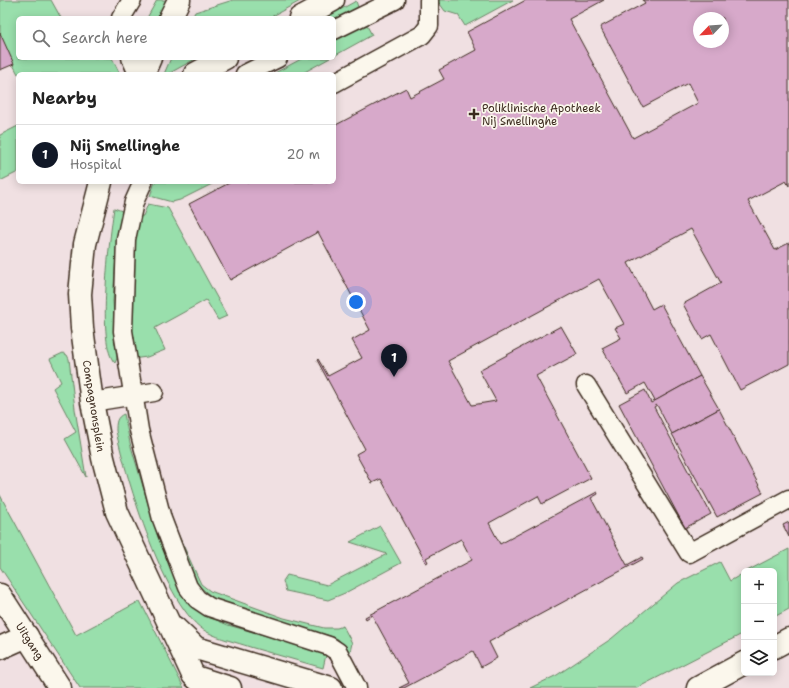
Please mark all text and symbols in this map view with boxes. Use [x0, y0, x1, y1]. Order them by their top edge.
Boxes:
north arrow [693, 12, 729, 48]
search box [16, 16, 336, 60]
icon: search [30, 27, 52, 49]
text: Search here [62, 28, 148, 48]
text: Nearby [32, 87, 97, 109]
place label: Poliklinische Apotheek Nij Smellinghe [482, 101, 601, 129]
marker: Poliklinische Apotheek Nij Smellinghe [469, 109, 479, 119]
text: Nij Smellinghe [70, 136, 180, 156]
text: 1 [42, 146, 48, 163]
text: 20 m [287, 146, 320, 163]
text: Hospital [70, 156, 121, 173]
your location [346, 292, 366, 312]
pin: 1 [381, 344, 407, 377]
street label: Compagnonsplein [79, 359, 108, 453]
map controls [741, 568, 777, 676]
button: + [741, 568, 777, 604]
button: − [741, 604, 777, 640]
street label: Uitgang [12, 620, 47, 663]
button: layers [741, 640, 777, 676]

